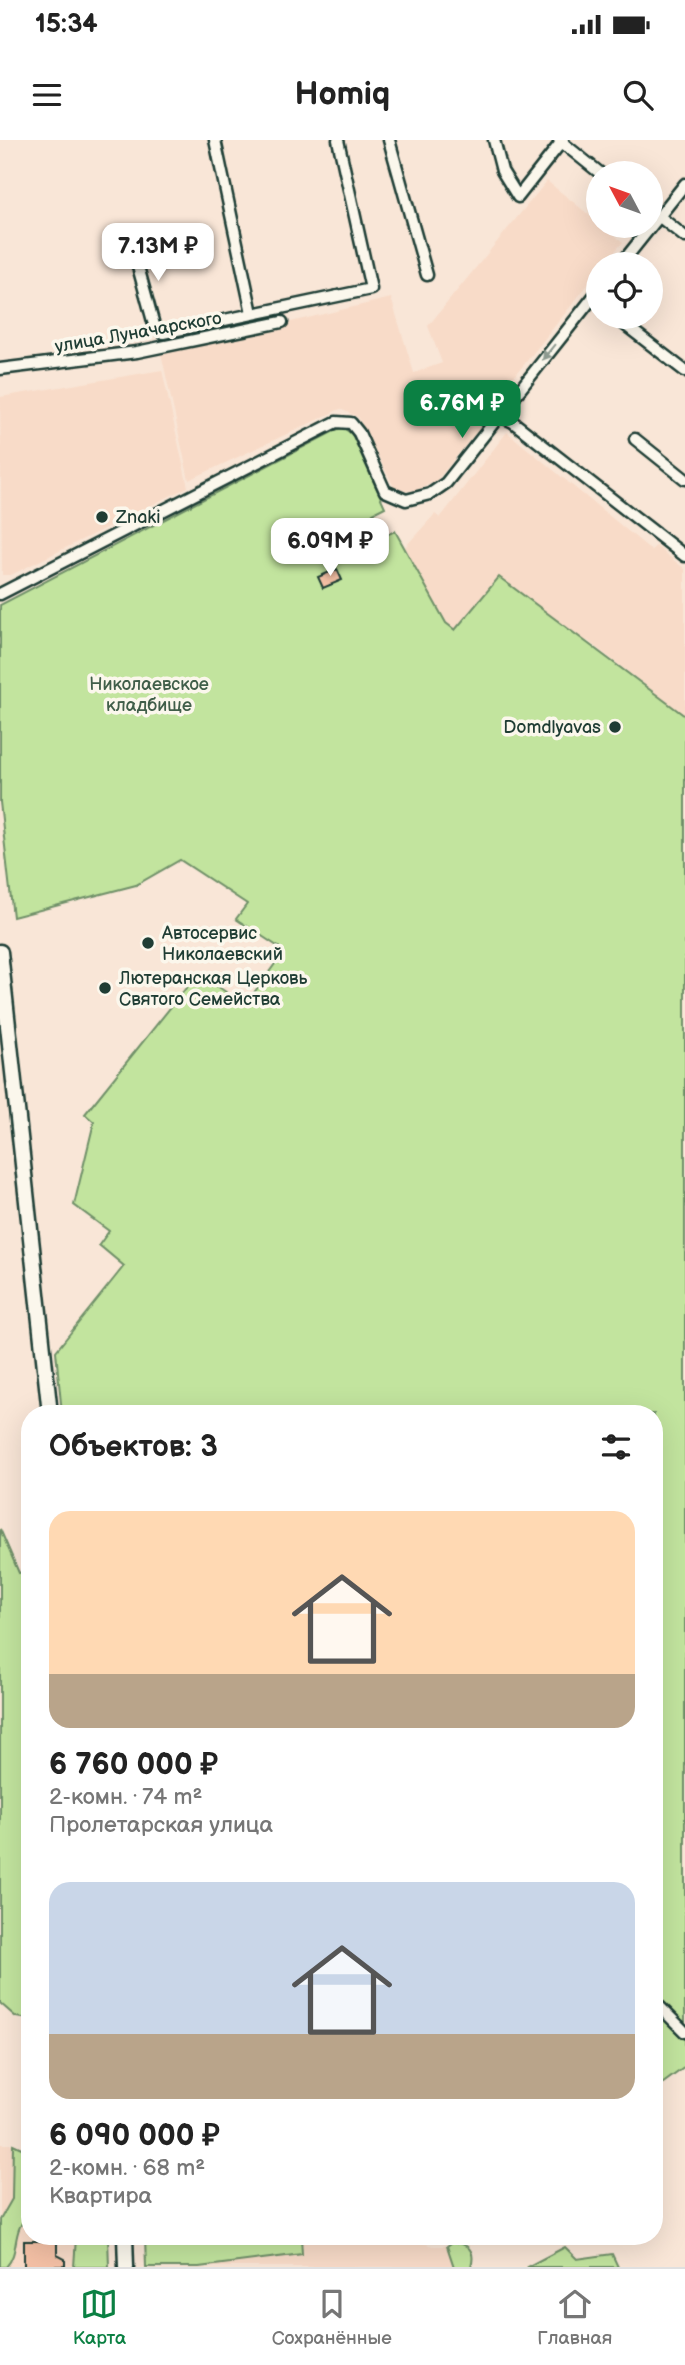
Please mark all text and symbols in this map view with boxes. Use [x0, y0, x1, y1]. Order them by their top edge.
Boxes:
text: 15:34 [35, 9, 98, 40]
text: Homiq [295, 75, 390, 114]
icon: menu [28, 76, 66, 114]
icon: search [619, 76, 657, 114]
north arrow [586, 161, 663, 238]
map controls [586, 161, 663, 329]
pin: 7.13M ₽ [93, 223, 223, 283]
text: 7.13M ₽ [118, 232, 198, 260]
button: locate [586, 252, 663, 329]
street label: улица Луначарского [53, 307, 223, 357]
one-way arrow [542, 343, 557, 361]
pin: 6.76M ₽ [397, 380, 527, 440]
text: 6.76M ₽ [420, 389, 504, 417]
place label: Znaki [115, 507, 160, 528]
marker: Znaki [94, 509, 110, 525]
pin: 6.09M ₽ [265, 518, 395, 578]
text: 6.09M ₽ [287, 527, 373, 555]
park label: Николаевское кладбище [89, 674, 209, 716]
place label: Domdlyavas [503, 717, 601, 738]
marker: Domdlyavas [607, 719, 623, 735]
place label: Автосервис Николаевский [161, 923, 283, 965]
marker: Автосервис Николаевский [140, 935, 156, 951]
place label: Лютеранская Церковь Святого Семейства [118, 968, 308, 1010]
marker: Лютеранская Церковь Святого Семейства [97, 980, 113, 996]
icon: filters [597, 1428, 635, 1466]
text: Объектов: 3 [49, 1429, 218, 1465]
icon: home [279, 1556, 405, 1682]
text: 6 760 000 ₽ [49, 1747, 218, 1783]
text: 2-комн. · 74 m² [49, 1783, 202, 1811]
text: Пролетарская улица [49, 1811, 273, 1839]
icon: home [279, 1927, 405, 2053]
text: 6 090 000 ₽ [49, 2118, 220, 2154]
text: 2-комн. · 68 m² [49, 2154, 205, 2182]
text: Квартира [49, 2182, 152, 2210]
tab: Карта [73, 2285, 126, 2350]
tab: Сохранённые [272, 2285, 392, 2350]
tab: Главная [537, 2285, 612, 2350]

